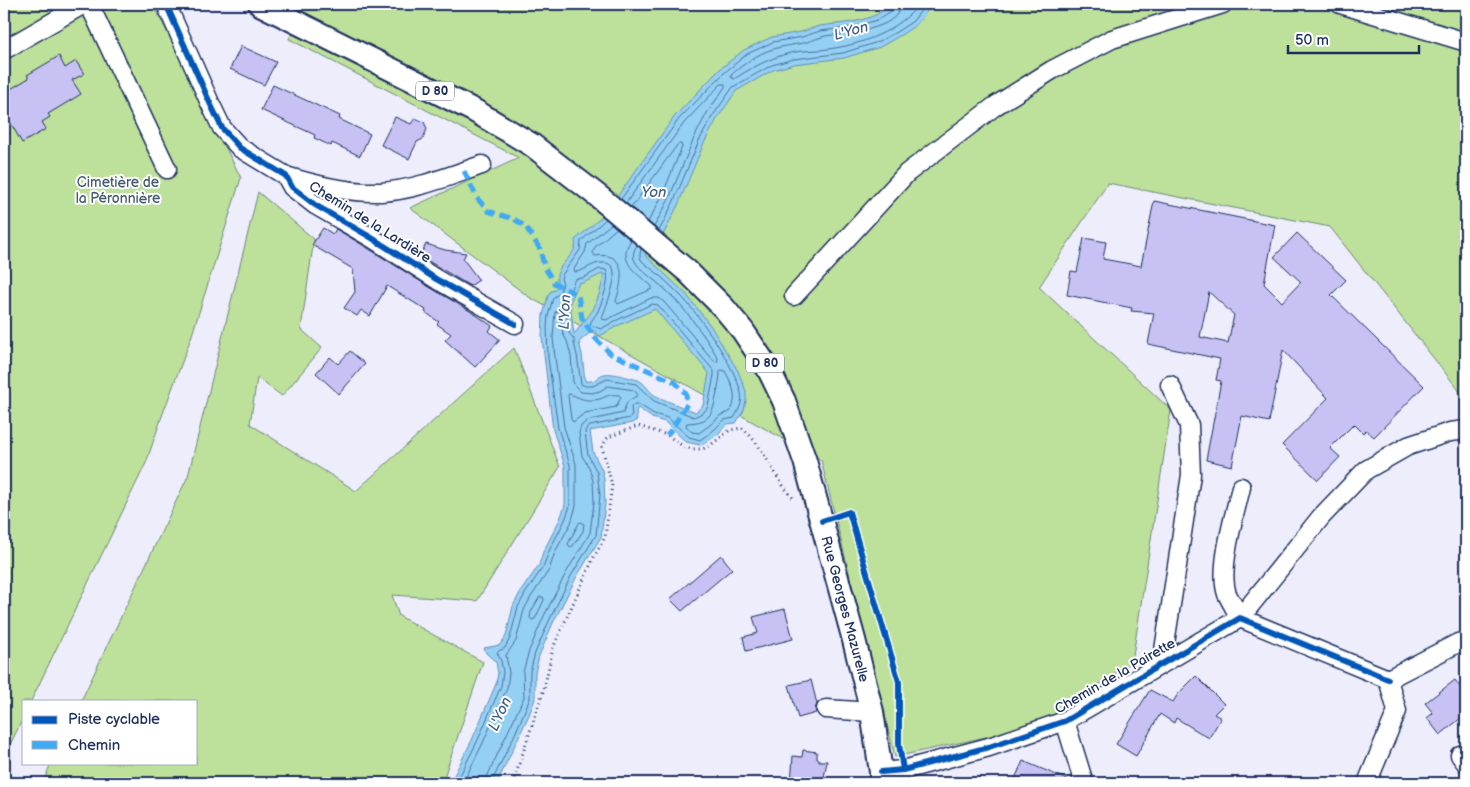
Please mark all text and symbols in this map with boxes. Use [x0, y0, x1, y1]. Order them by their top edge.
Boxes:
water label: L'Yon [832, 17, 870, 45]
scale bar [1288, 22, 1419, 54]
text: 50 m [1295, 31, 1329, 50]
road number: D 80 [416, 82, 454, 100]
park label: Cimetière de la Péronnière [76, 174, 160, 207]
street label: Chemin de la Lardière [306, 178, 434, 266]
water label: Yon [642, 183, 666, 202]
water label: L'Yon [555, 294, 575, 330]
road number: D 80 [746, 353, 784, 372]
street label: Rue Georges Mazurelle [817, 534, 873, 684]
street label: Chemin de la Pairette [1052, 635, 1178, 717]
water label: L'Yon [484, 694, 516, 734]
legend [22, 700, 198, 764]
text: Piste cyclable [68, 710, 160, 729]
text: Chemin [68, 736, 120, 755]

